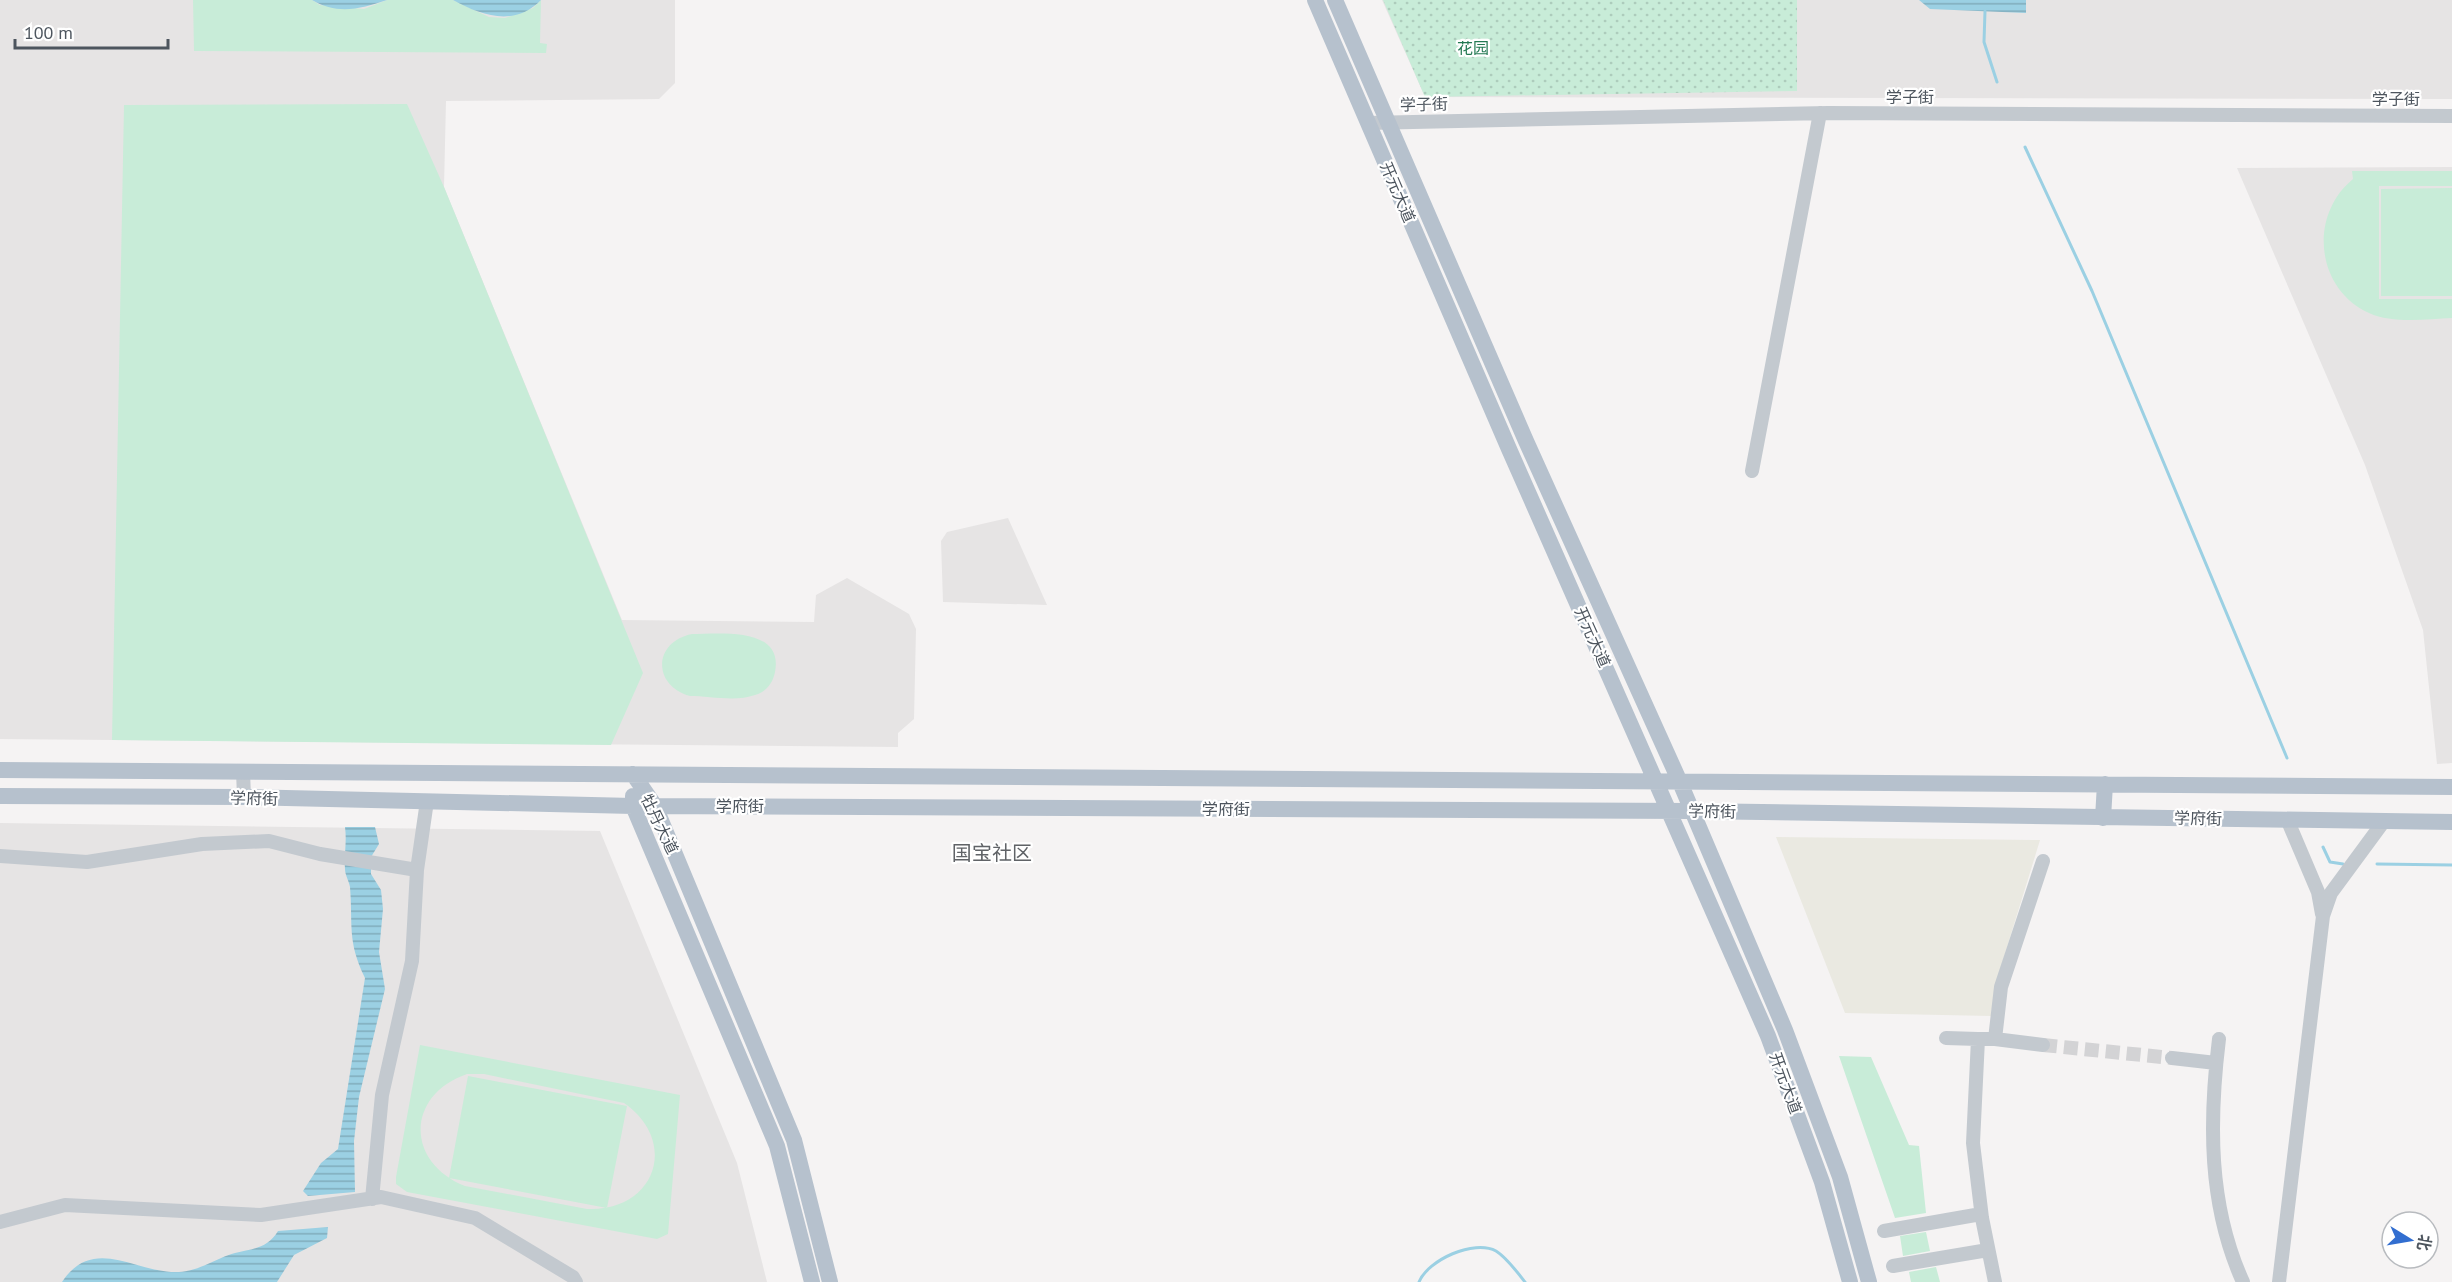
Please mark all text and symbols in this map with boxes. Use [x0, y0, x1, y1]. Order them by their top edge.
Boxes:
scale bar [15, 12, 168, 50]
text: 100 m [24, 21, 73, 44]
park label: 花园 [1457, 38, 1489, 58]
street label: 学子街 [1886, 87, 1934, 107]
street label: 学子街 [2372, 89, 2420, 109]
street label: 学子街 [1400, 94, 1448, 114]
street label: 开元大道 [1376, 159, 1420, 225]
street label: 开元大道 [1571, 604, 1615, 670]
street label: 学府街 [230, 788, 278, 808]
street label: 牡丹大道 [637, 791, 683, 857]
street label: 学府街 [716, 796, 764, 816]
street label: 学府街 [1202, 799, 1250, 819]
street label: 学府街 [1688, 801, 1736, 821]
street label: 学府街 [2174, 808, 2222, 828]
district label: 国宝社区 [952, 840, 1032, 866]
street label: 开元大道 [1766, 1050, 1806, 1116]
north arrow [2380, 1210, 2440, 1270]
text: 北 [2413, 1233, 2436, 1253]

